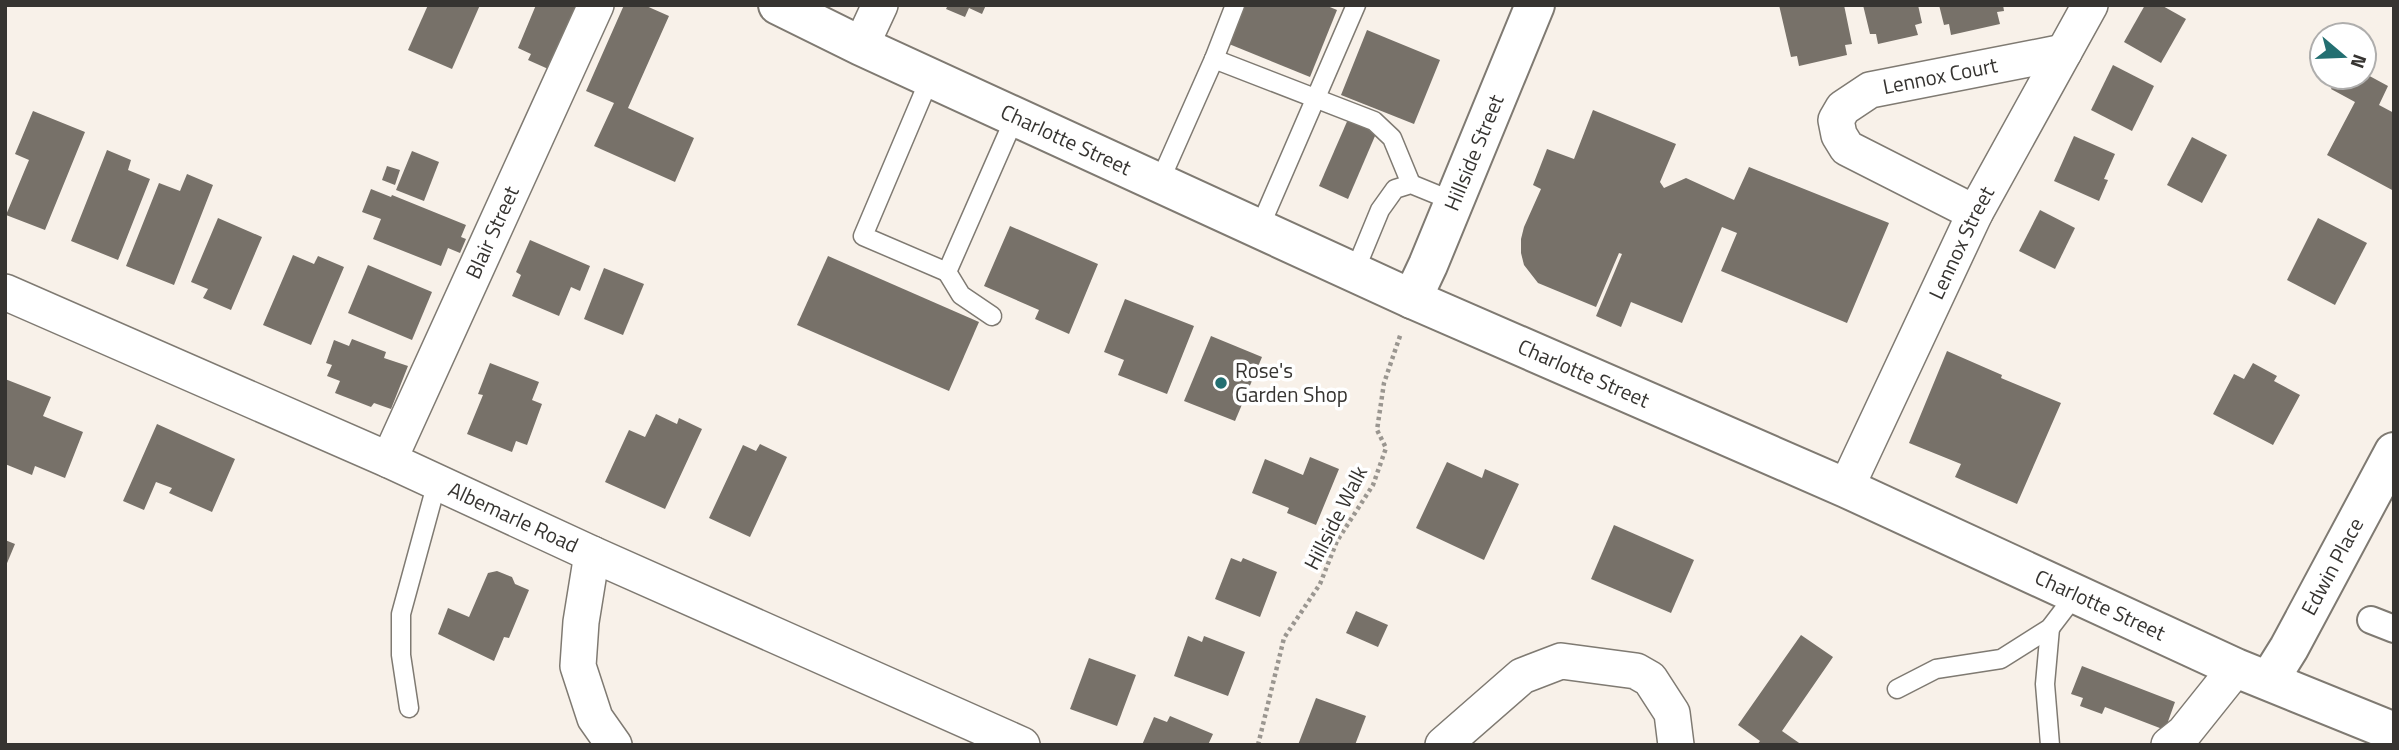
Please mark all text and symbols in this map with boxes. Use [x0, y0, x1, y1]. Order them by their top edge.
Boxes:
north arrow [2308, 21, 2378, 91]
street label: Lennox Court [1880, 48, 2001, 102]
text: N [2344, 51, 2375, 73]
street label: Hillside Street [1435, 89, 1512, 215]
street label: Charlotte Street [996, 95, 1137, 183]
street label: Lennox Street [1920, 179, 2002, 304]
street label: Blair Street [457, 180, 527, 284]
street label: Charlotte Street [1513, 330, 1655, 416]
place label: Rose's Garden Shop [1235, 354, 1348, 410]
marker: Rose's Garden Shop [1213, 375, 1229, 391]
street label: Hillside Walk [1295, 460, 1375, 575]
street label: Albemarle Road [443, 473, 584, 561]
street label: Edwin Place [2292, 512, 2371, 621]
street label: Charlotte Street [2030, 560, 2172, 649]

